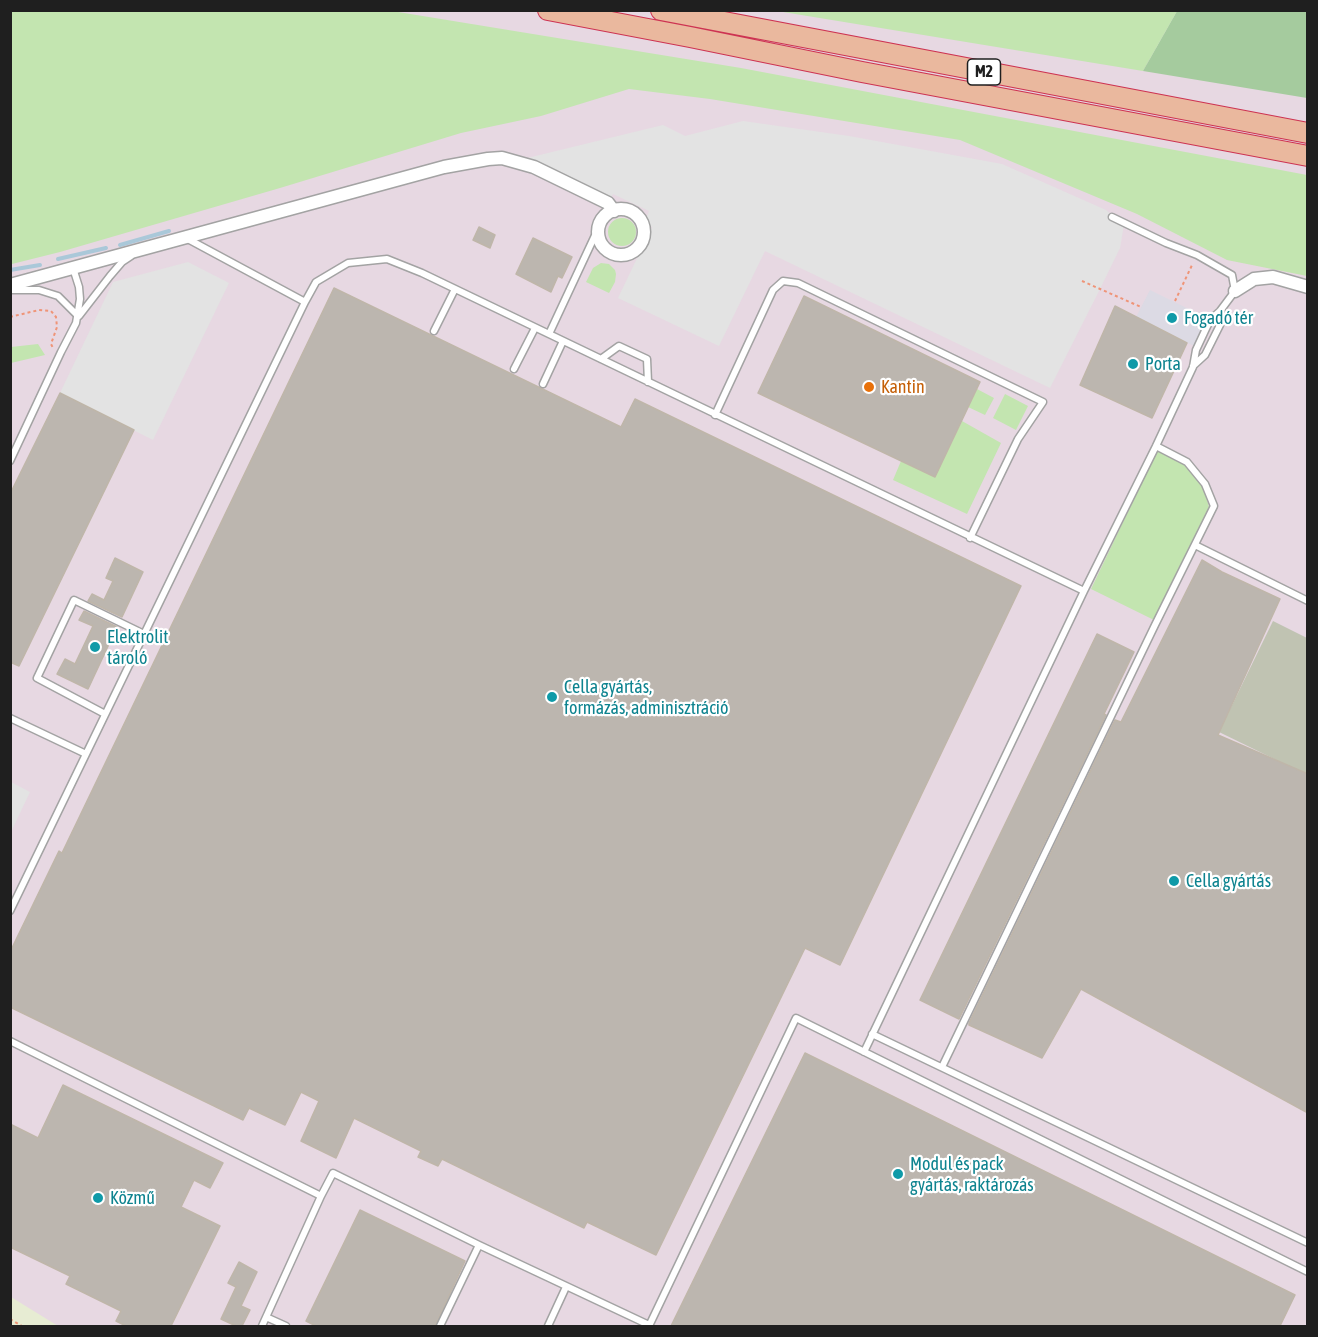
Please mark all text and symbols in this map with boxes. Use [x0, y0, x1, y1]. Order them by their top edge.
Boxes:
road number: M2 [968, 59, 1000, 85]
place label: Fogadó tér [1184, 307, 1253, 329]
marker: Fogadó tér [1165, 311, 1179, 325]
place label: Porta [1145, 353, 1181, 375]
marker: Porta [1126, 357, 1140, 371]
place label: Kantin [881, 376, 925, 398]
marker: Kantin [862, 380, 876, 394]
place label: Elektrolit tároló [107, 626, 168, 668]
marker: Elektrolit tároló [88, 640, 102, 654]
place label: Cella gyártás, formázás, adminisztráció [564, 676, 728, 718]
marker: Cella gyártás, formázás, adminisztráció [545, 690, 559, 704]
place label: Cella gyártás [1186, 870, 1271, 892]
marker: Cella gyártás [1167, 874, 1181, 888]
place label: Modul és pack gyártás, raktározás [910, 1153, 1034, 1196]
marker: Modul és pack gyártás, raktározás [891, 1167, 905, 1181]
place label: Közmű [110, 1187, 155, 1209]
marker: Közmű [91, 1191, 105, 1205]

